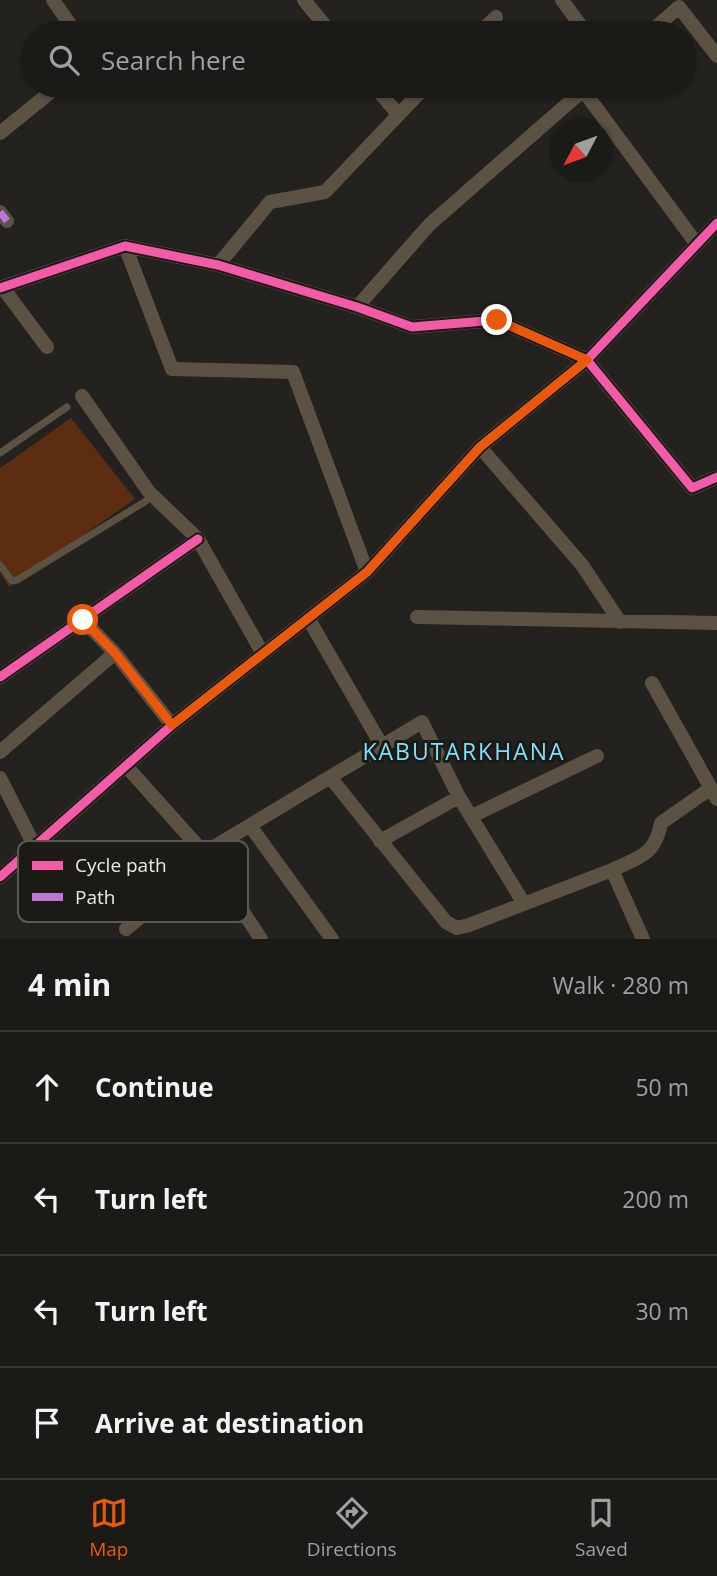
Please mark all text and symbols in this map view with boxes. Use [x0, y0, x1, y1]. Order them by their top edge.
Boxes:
search box [21, 21, 696, 98]
icon: search [45, 41, 83, 79]
text: Search here [101, 42, 246, 78]
north arrow [549, 119, 612, 182]
route end [481, 304, 512, 335]
route start [67, 604, 98, 635]
district label: KABUTARKHANA [362, 735, 566, 767]
legend [18, 841, 248, 922]
text: Cycle path [75, 852, 167, 878]
text: Path [75, 884, 115, 910]
text: 4 min [28, 964, 111, 1005]
text: Walk · 280 m [552, 969, 689, 1001]
icon: ahead [28, 1068, 66, 1106]
text: Continue [95, 1069, 214, 1105]
text: 50 m [635, 1071, 689, 1103]
icon: left [28, 1180, 66, 1218]
text: Turn left [95, 1181, 207, 1217]
text: 200 m [622, 1183, 689, 1215]
icon: left [28, 1292, 66, 1330]
text: Turn left [95, 1293, 207, 1329]
text: 30 m [635, 1295, 689, 1327]
icon: arrive [28, 1404, 66, 1442]
text: Arrive at destination [95, 1405, 364, 1441]
tab: Map [89, 1494, 128, 1562]
tab: Directions [307, 1494, 397, 1562]
tab: Saved [575, 1494, 628, 1562]

